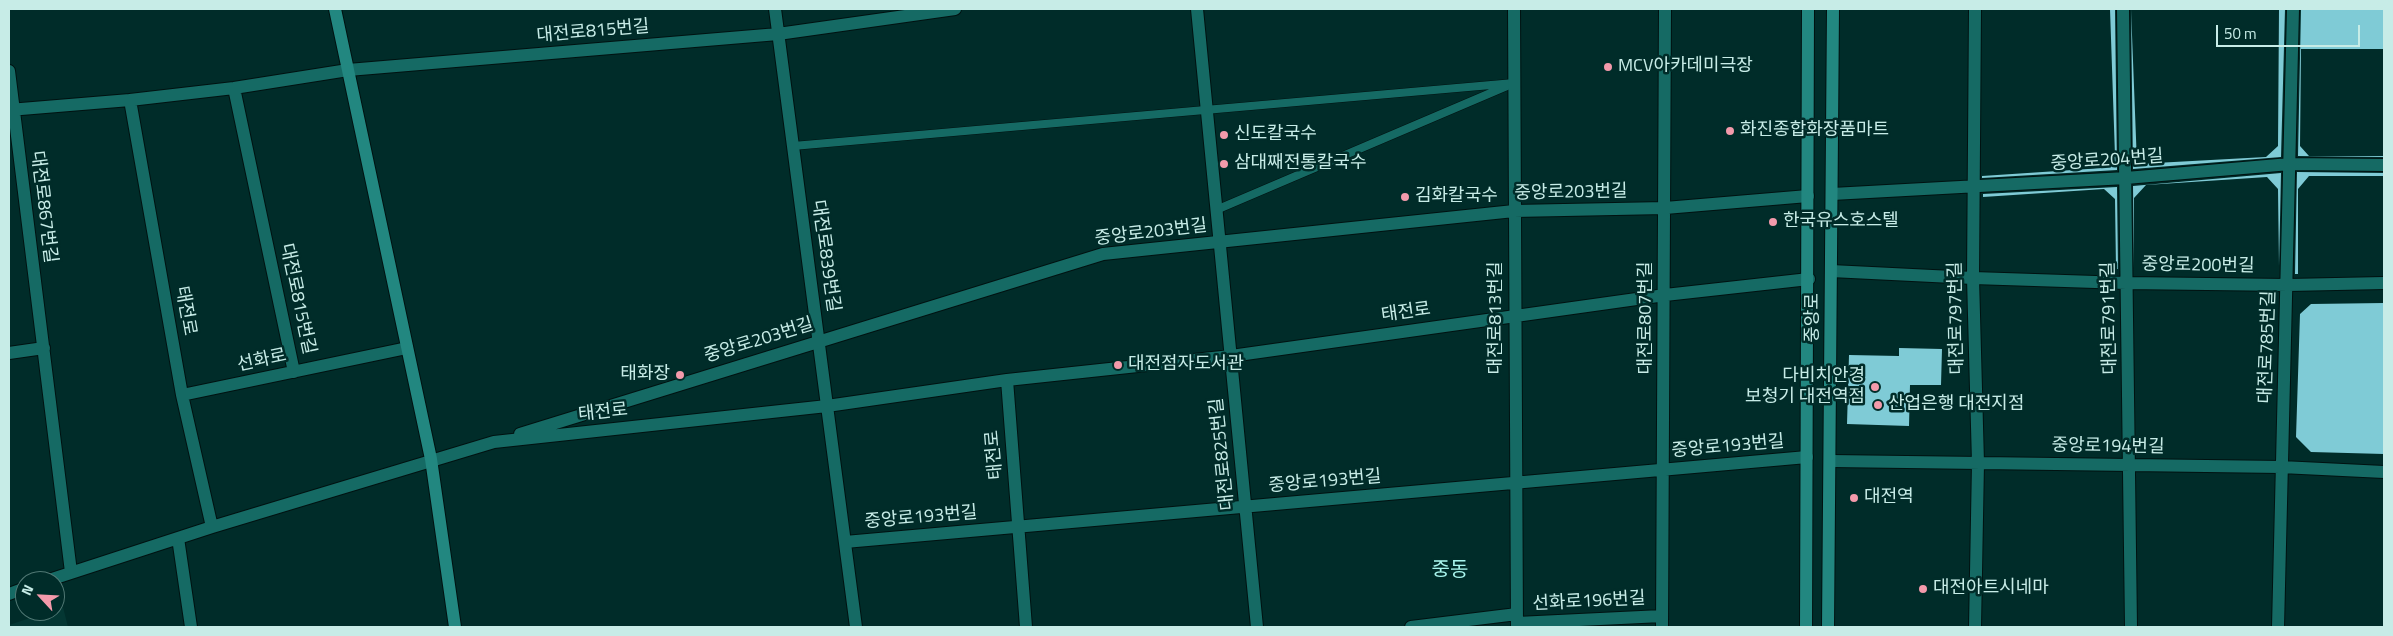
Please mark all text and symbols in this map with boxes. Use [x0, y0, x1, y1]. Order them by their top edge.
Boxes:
scale bar [2218, 15, 2362, 47]
street label: 대전로815번길 [536, 16, 650, 48]
text: 50 m [2224, 22, 2257, 45]
place label: MCV아카데미극장 [1618, 56, 1753, 78]
marker: MCV아카데미극장 [1602, 61, 1614, 73]
place label: 화진종합화장품마트 [1740, 120, 1889, 142]
place label: 신도칼국수 [1234, 124, 1317, 146]
marker: 화진종합화장품마트 [1724, 125, 1736, 137]
marker: 신도칼국수 [1218, 129, 1230, 141]
street label: 중앙로204번길 [2050, 146, 2164, 176]
street label: 대전로867번길 [25, 150, 61, 264]
place label: 삼대째전통칼국수 [1234, 153, 1366, 175]
marker: 삼대째전통칼국수 [1218, 158, 1230, 170]
street label: 중앙로203번길 [1514, 181, 1628, 205]
place label: 김화칼국수 [1415, 186, 1498, 208]
marker: 김화칼국수 [1399, 191, 1411, 203]
street label: 대전로839번길 [806, 199, 844, 313]
place label: 한국유스호스텔 [1783, 211, 1899, 233]
street label: 중앙로203번길 [1094, 215, 1208, 251]
marker: 한국유스호스텔 [1767, 216, 1779, 228]
street label: 대전로815번길 [275, 241, 319, 357]
street label: 중앙로200번길 [2141, 254, 2255, 278]
street label: 대전로813번길 [1486, 261, 1508, 375]
street label: 대전로807번길 [1636, 261, 1658, 375]
street label: 대전로797번길 [1945, 261, 1969, 375]
street label: 대전로791번길 [2098, 261, 2122, 375]
street label: 태전로 [170, 285, 200, 337]
street label: 대전로785번길 [2255, 290, 2281, 404]
street label: 중앙로 [1803, 293, 1825, 343]
street label: 태전로 [1380, 299, 1432, 327]
street label: 중앙로203번길 [702, 314, 816, 368]
street label: 선화로 [235, 345, 289, 377]
place label: 대전점자도서관 [1128, 354, 1244, 376]
marker: 대전점자도서관 [1112, 359, 1124, 371]
place label: 태화장 [620, 364, 670, 386]
place label: 다비치안경 보청기 대전역점 [1745, 366, 1865, 408]
marker: 태화장 [674, 369, 686, 381]
marker: 다비치안경 보청기 대전역점 [1869, 381, 1881, 393]
place label: 산업은행 대전지점 [1888, 394, 2024, 416]
street label: 대전로825번길 [1206, 397, 1240, 511]
marker: 산업은행 대전지점 [1872, 399, 1884, 411]
street label: 태전로 [577, 400, 629, 426]
street label: 태전로 [982, 429, 1008, 481]
street label: 중앙로193번길 [1671, 431, 1785, 463]
street label: 중앙로194번길 [2051, 435, 2165, 459]
street label: 중앙로193번길 [1268, 466, 1382, 498]
place label: 대전역 [1864, 487, 1914, 509]
marker: 대전역 [1848, 492, 1860, 504]
street label: 중앙로193번길 [864, 502, 978, 534]
district label: 중동 [1432, 559, 1468, 583]
north arrow [15, 571, 65, 621]
place label: 대전아트시네마 [1933, 578, 2049, 600]
text: N [15, 581, 38, 599]
marker: 대전아트시네마 [1917, 583, 1929, 595]
street label: 선화로196번길 [1532, 588, 1646, 616]

